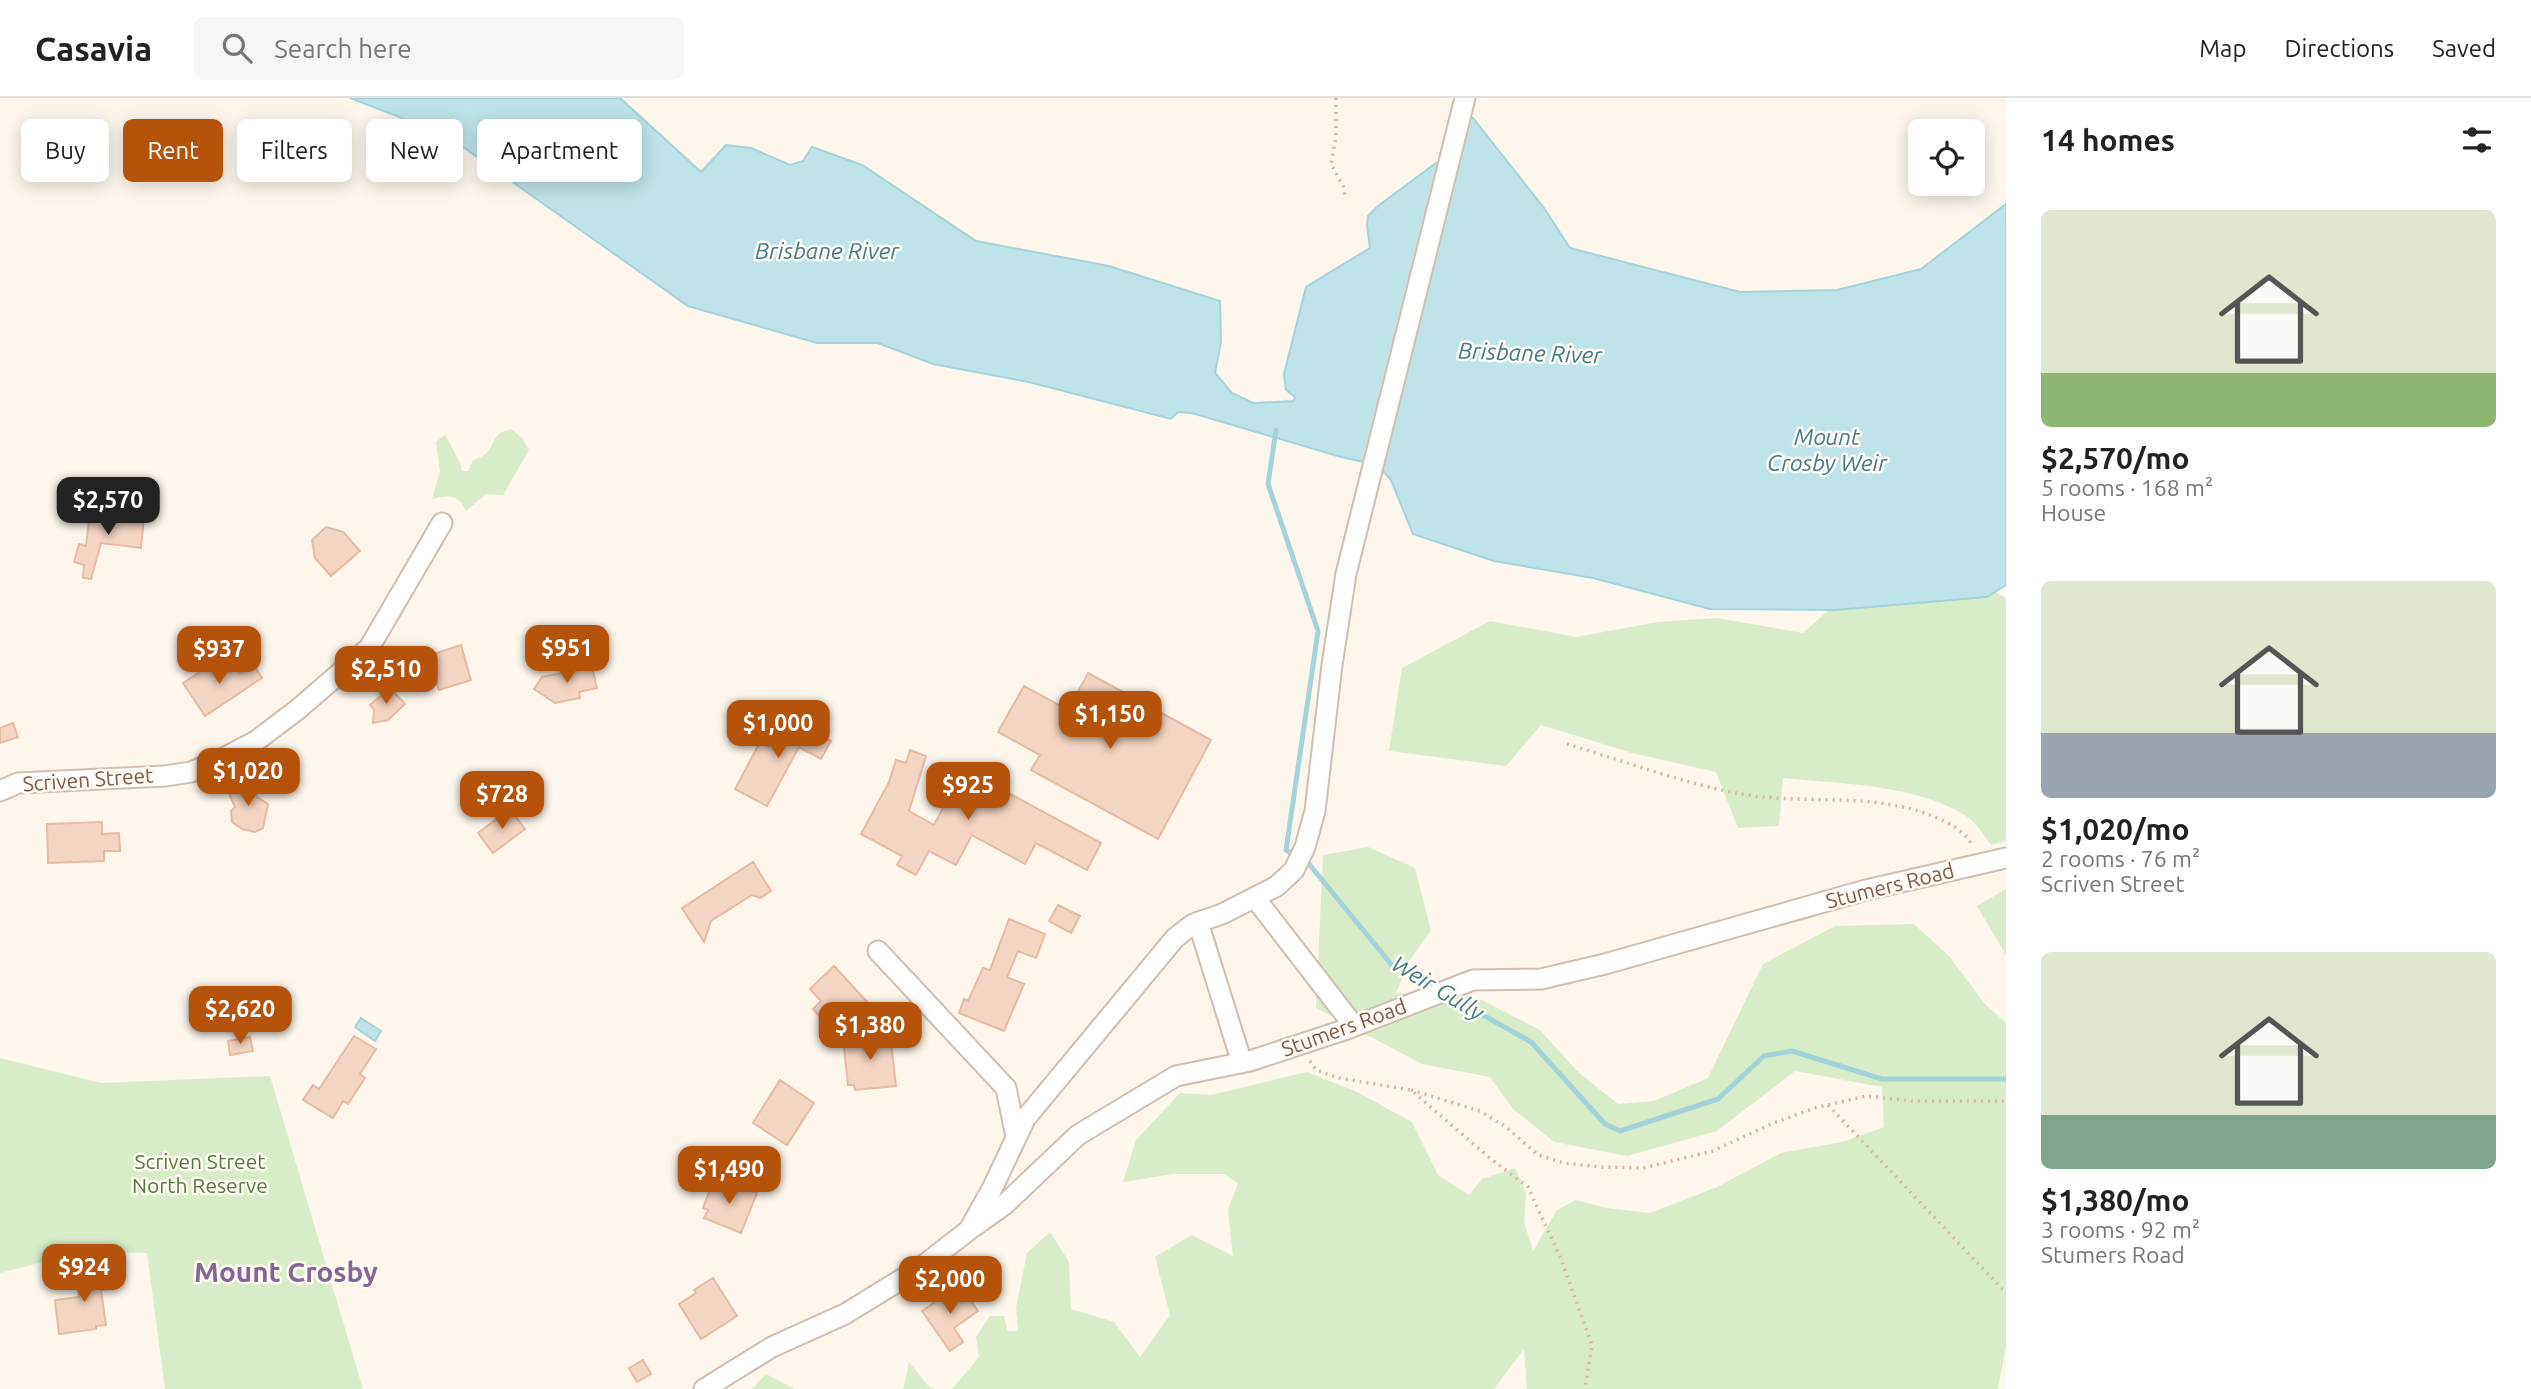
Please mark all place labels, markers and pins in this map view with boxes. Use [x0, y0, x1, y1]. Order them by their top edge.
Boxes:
pin: $2,570 [51, 478, 165, 537]
pin: $937 [178, 626, 260, 686]
pin: $951 [526, 626, 608, 685]
pin: $2,510 [329, 646, 443, 706]
pin: $1,150 [1053, 692, 1167, 751]
pin: $1,000 [721, 700, 835, 760]
pin: $1,020 [191, 748, 305, 808]
pin: $925 [927, 762, 1009, 822]
pin: $728 [461, 772, 543, 831]
pin: $2,620 [183, 986, 297, 1046]
pin: $1,380 [813, 1002, 927, 1062]
pin: $1,490 [672, 1146, 786, 1206]
pin: $924 [43, 1244, 125, 1304]
pin: $2,000 [893, 1256, 1007, 1316]

